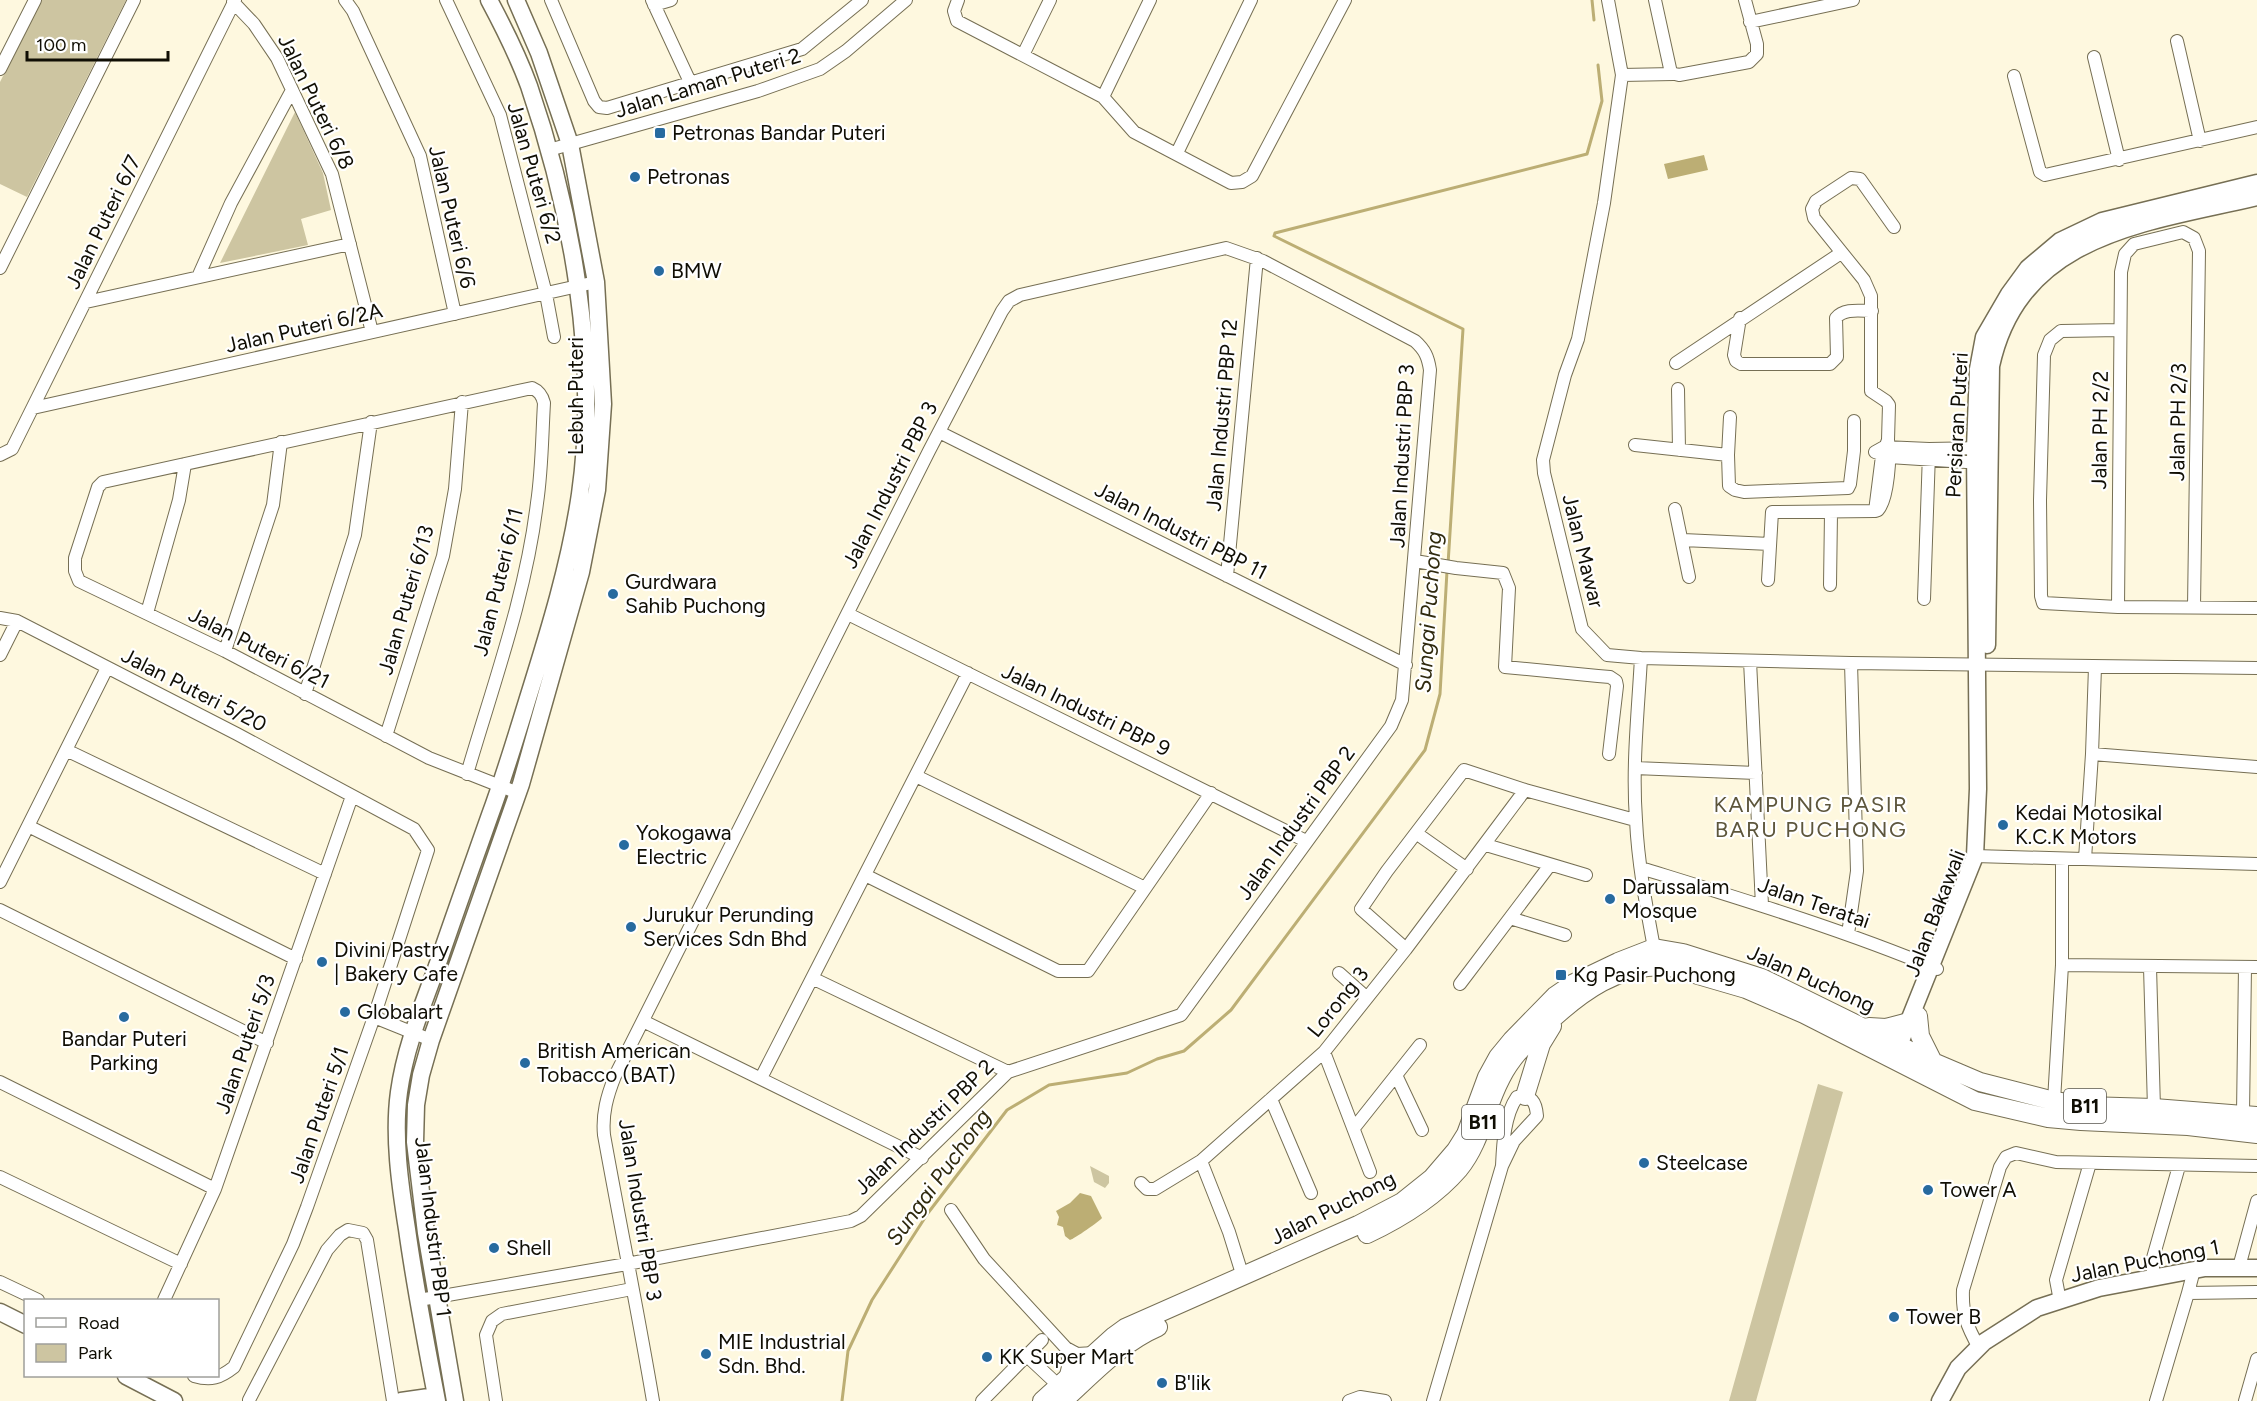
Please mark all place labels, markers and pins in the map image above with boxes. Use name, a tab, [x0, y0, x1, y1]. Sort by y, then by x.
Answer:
place label: Petronas Bandar Puteri	[672, 120, 886, 145]
marker: Petronas Bandar Puteri	[653, 126, 667, 140]
place label: Petronas	[647, 164, 730, 189]
marker: Petronas	[628, 170, 642, 184]
place label: BMW	[671, 258, 722, 283]
marker: BMW	[652, 264, 666, 278]
place label: Gurdwara Sahib Puchong	[625, 569, 766, 618]
marker: Gurdwara Sahib Puchong	[606, 587, 620, 601]
place label: Kedai Motosikal K.C.K Motors	[2015, 800, 2162, 849]
marker: Kedai Motosikal K.C.K Motors	[1996, 818, 2010, 832]
place label: Yokogawa Electric	[636, 820, 732, 869]
marker: Yokogawa Electric	[617, 838, 631, 852]
place label: Darussalam Mosque	[1622, 874, 1729, 923]
marker: Darussalam Mosque	[1603, 892, 1617, 906]
place label: Jurukur Perunding Services Sdn Bhd	[643, 902, 814, 951]
marker: Jurukur Perunding Services Sdn Bhd	[624, 920, 638, 934]
place label: Divini Pastry | Bakery Cafe	[334, 937, 458, 986]
marker: Divini Pastry | Bakery Cafe	[315, 955, 329, 969]
place label: Kg Pasir Puchong	[1573, 962, 1736, 987]
marker: Kg Pasir Puchong	[1554, 968, 1568, 982]
place label: Globalart	[357, 999, 443, 1024]
marker: Globalart	[338, 1005, 352, 1019]
marker: Bandar Puteri Parking	[117, 1010, 131, 1024]
place label: Bandar Puteri Parking	[61, 1026, 187, 1075]
place label: British American Tobacco (BAT)	[537, 1038, 691, 1087]
marker: British American Tobacco (BAT)	[518, 1056, 532, 1070]
place label: Steelcase	[1656, 1150, 1748, 1175]
marker: Steelcase	[1637, 1156, 1651, 1170]
place label: Tower A	[1940, 1177, 2016, 1202]
marker: Tower A	[1921, 1183, 1935, 1197]
place label: Shell	[506, 1235, 551, 1260]
marker: Shell	[487, 1241, 501, 1255]
place label: Tower B	[1906, 1304, 1981, 1329]
marker: Tower B	[1887, 1310, 1901, 1324]
place label: MIE Industrial Sdn. Bhd.	[718, 1329, 846, 1378]
place label: KK Super Mart	[999, 1344, 1134, 1369]
marker: MIE Industrial Sdn. Bhd.	[699, 1347, 713, 1361]
marker: KK Super Mart	[980, 1350, 994, 1364]
place label: B'lik	[1174, 1370, 1212, 1395]
marker: B'lik	[1155, 1376, 1169, 1390]

